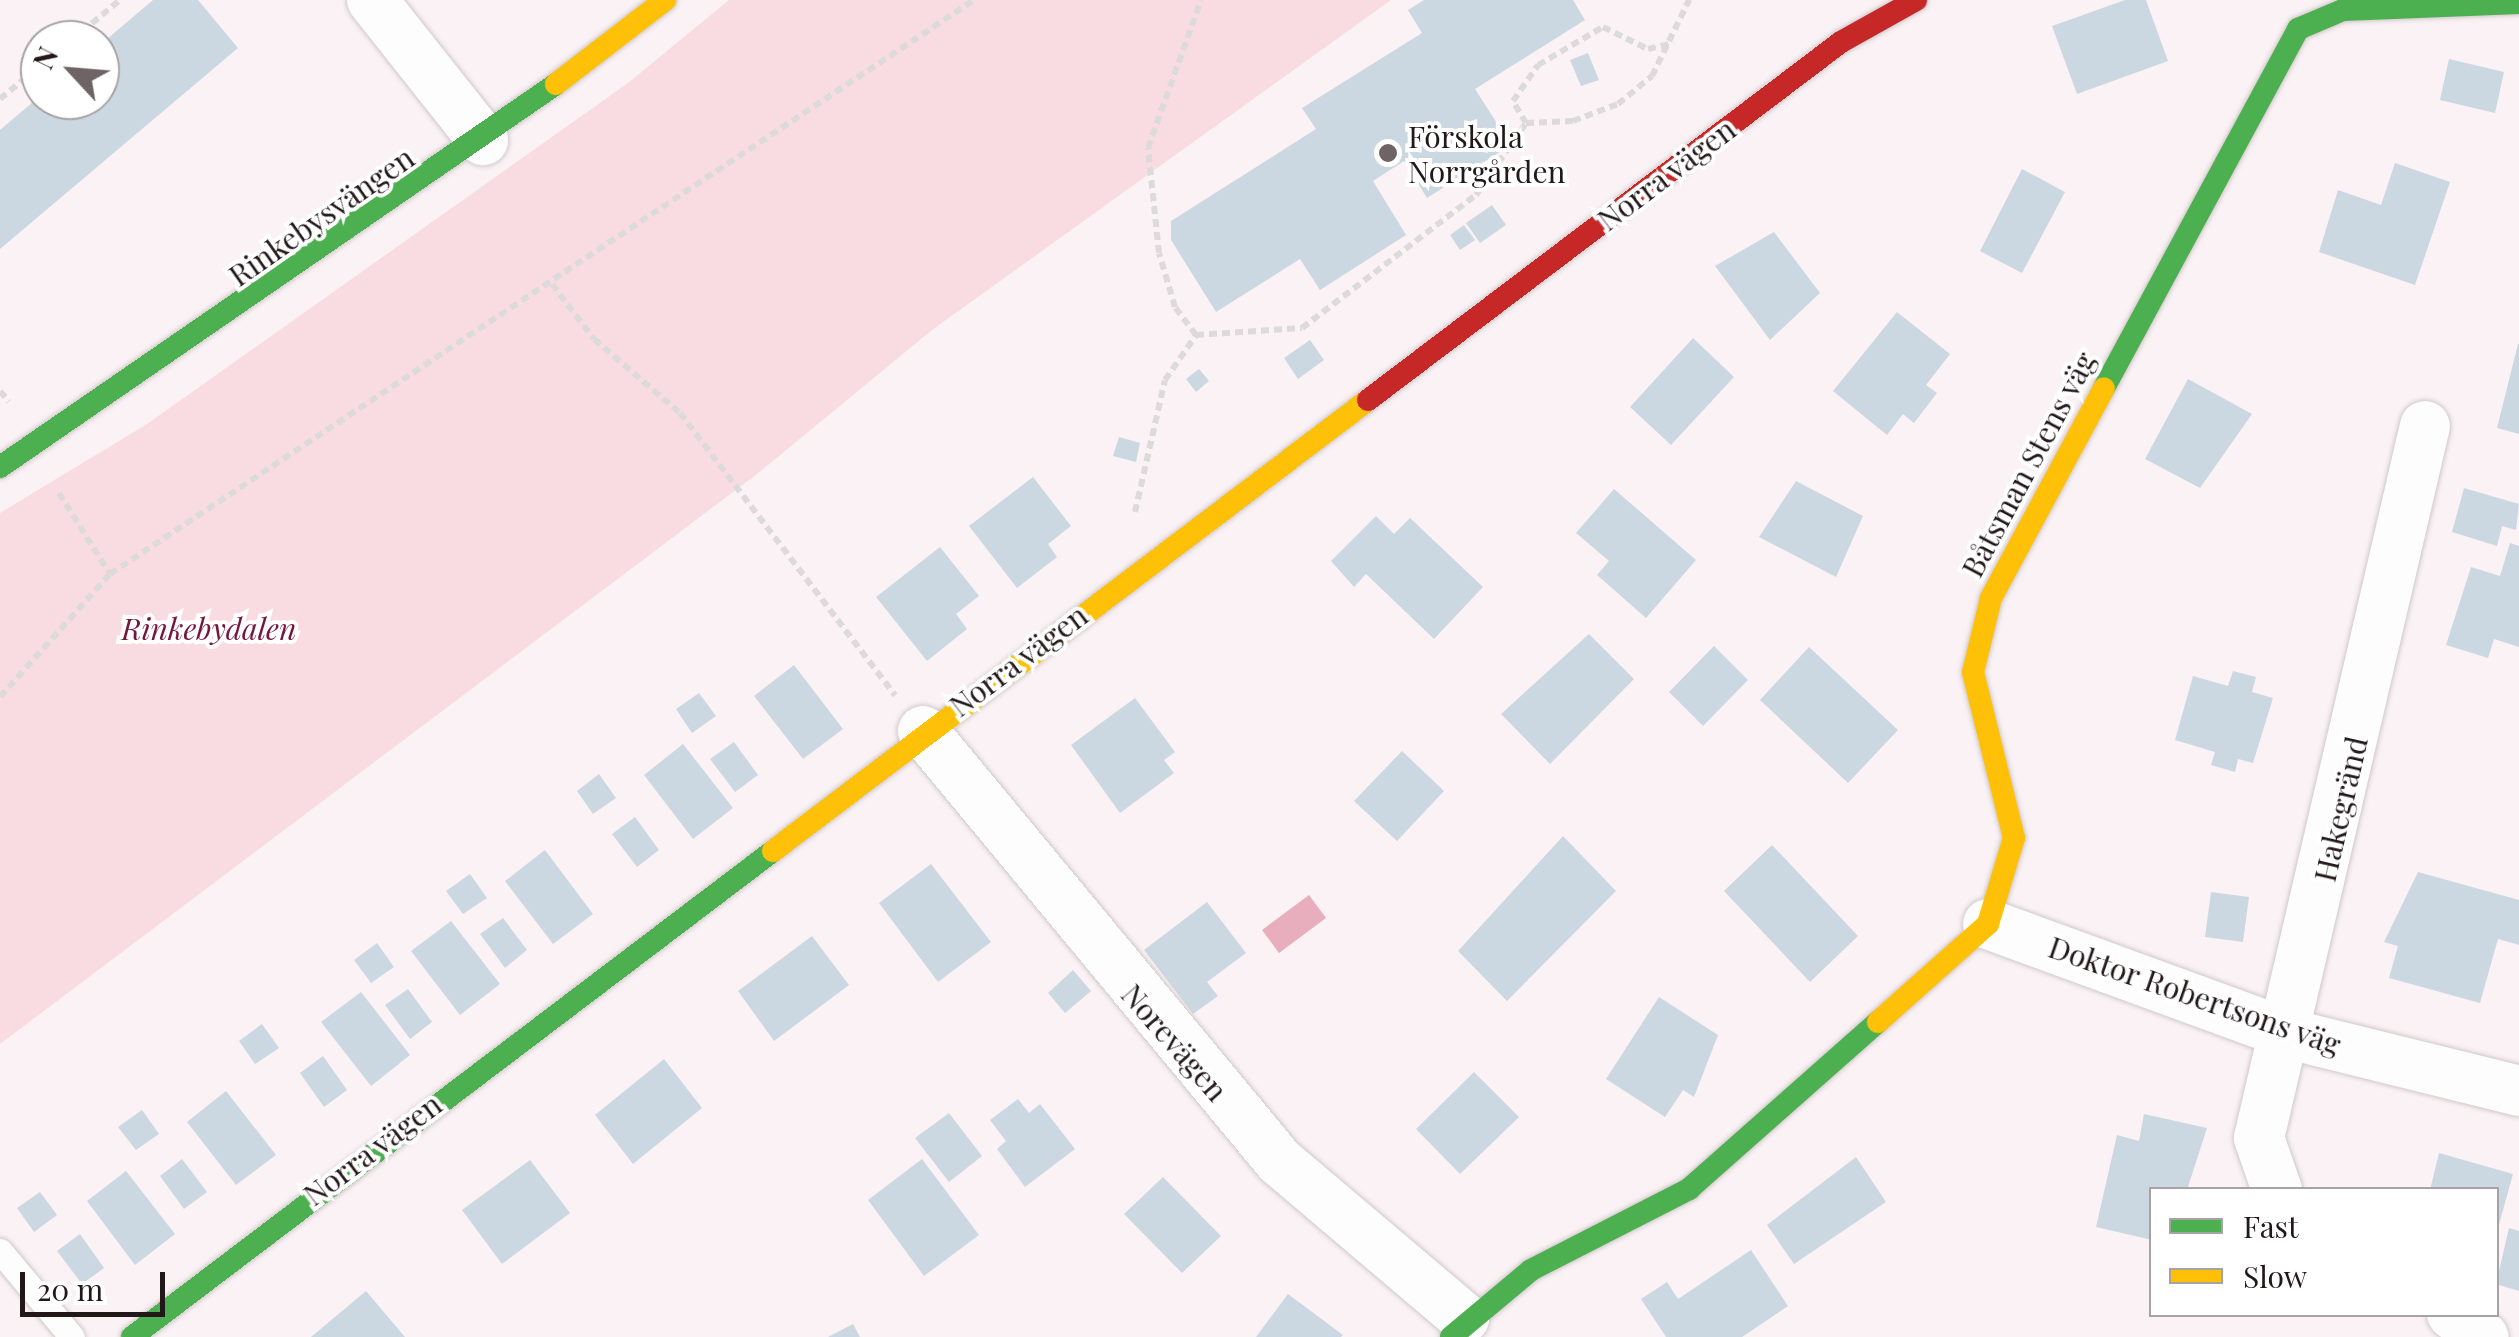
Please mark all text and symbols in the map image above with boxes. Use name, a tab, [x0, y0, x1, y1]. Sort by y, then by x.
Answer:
north arrow	[20, 20, 120, 120]
text: N	[23, 40, 65, 75]
street label: Norra vägen	[1590, 110, 1742, 238]
place label: Förskola Norrgården	[1408, 118, 1566, 188]
street label: Rinkebysvängen	[222, 139, 420, 293]
marker: Förskola Norrgården	[1377, 142, 1399, 164]
street label: Båtsman Stens väg	[1953, 345, 2103, 583]
street label: Norra vägen	[942, 596, 1094, 724]
park label: Rinkebydalen	[122, 610, 296, 646]
street label: Hakegränd	[2306, 733, 2374, 885]
street label: Doktor Robertsons väg	[2044, 928, 2346, 1062]
street label: Norevägen	[1115, 976, 1235, 1108]
street label: Norra vägen	[296, 1085, 448, 1213]
legend	[2149, 1187, 2499, 1317]
text: Fast	[2243, 1206, 2299, 1246]
scale bar	[25, 1252, 170, 1314]
text: Slow	[2243, 1256, 2307, 1296]
text: 20 m	[37, 1269, 103, 1309]

